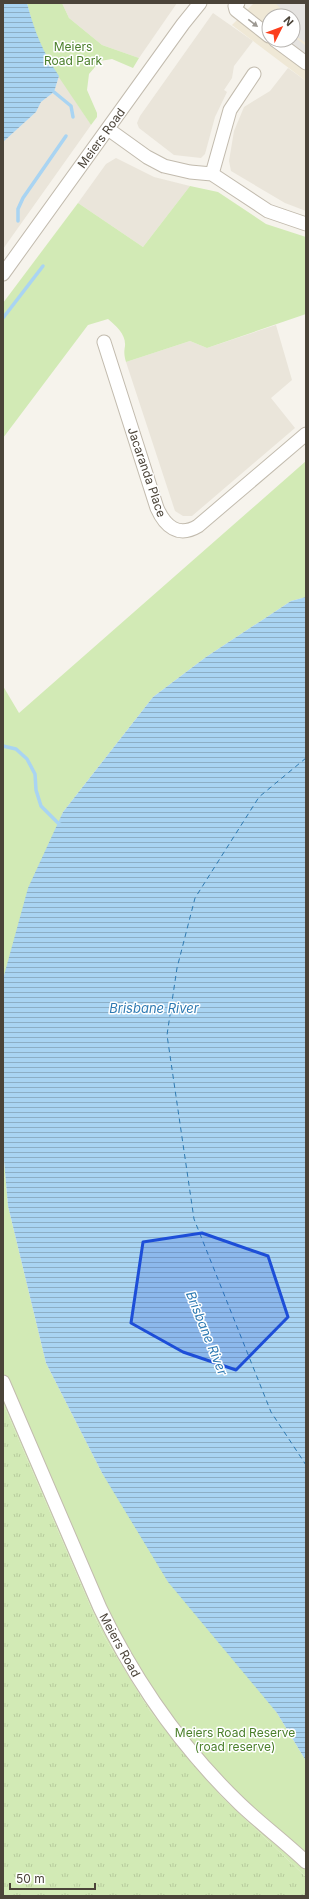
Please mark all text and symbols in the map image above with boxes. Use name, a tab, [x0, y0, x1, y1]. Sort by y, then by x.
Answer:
north arrow	[261, 8, 301, 48]
text: N	[280, 14, 296, 29]
one-way arrow	[247, 18, 258, 27]
park label: Meiers Road Park	[44, 39, 102, 68]
street label: Meiers Road	[74, 105, 128, 171]
street label: Jacaranda Place	[125, 425, 169, 519]
water label: Brisbane River	[109, 1000, 200, 1016]
water label: Brisbane River	[183, 1289, 232, 1378]
street label: Meiers Road	[96, 1610, 144, 1680]
park label: Meiers Road Reserve (road reserve)	[175, 1725, 295, 1754]
scale bar	[10, 1865, 95, 1891]
text: 50 m	[16, 1871, 45, 1886]

